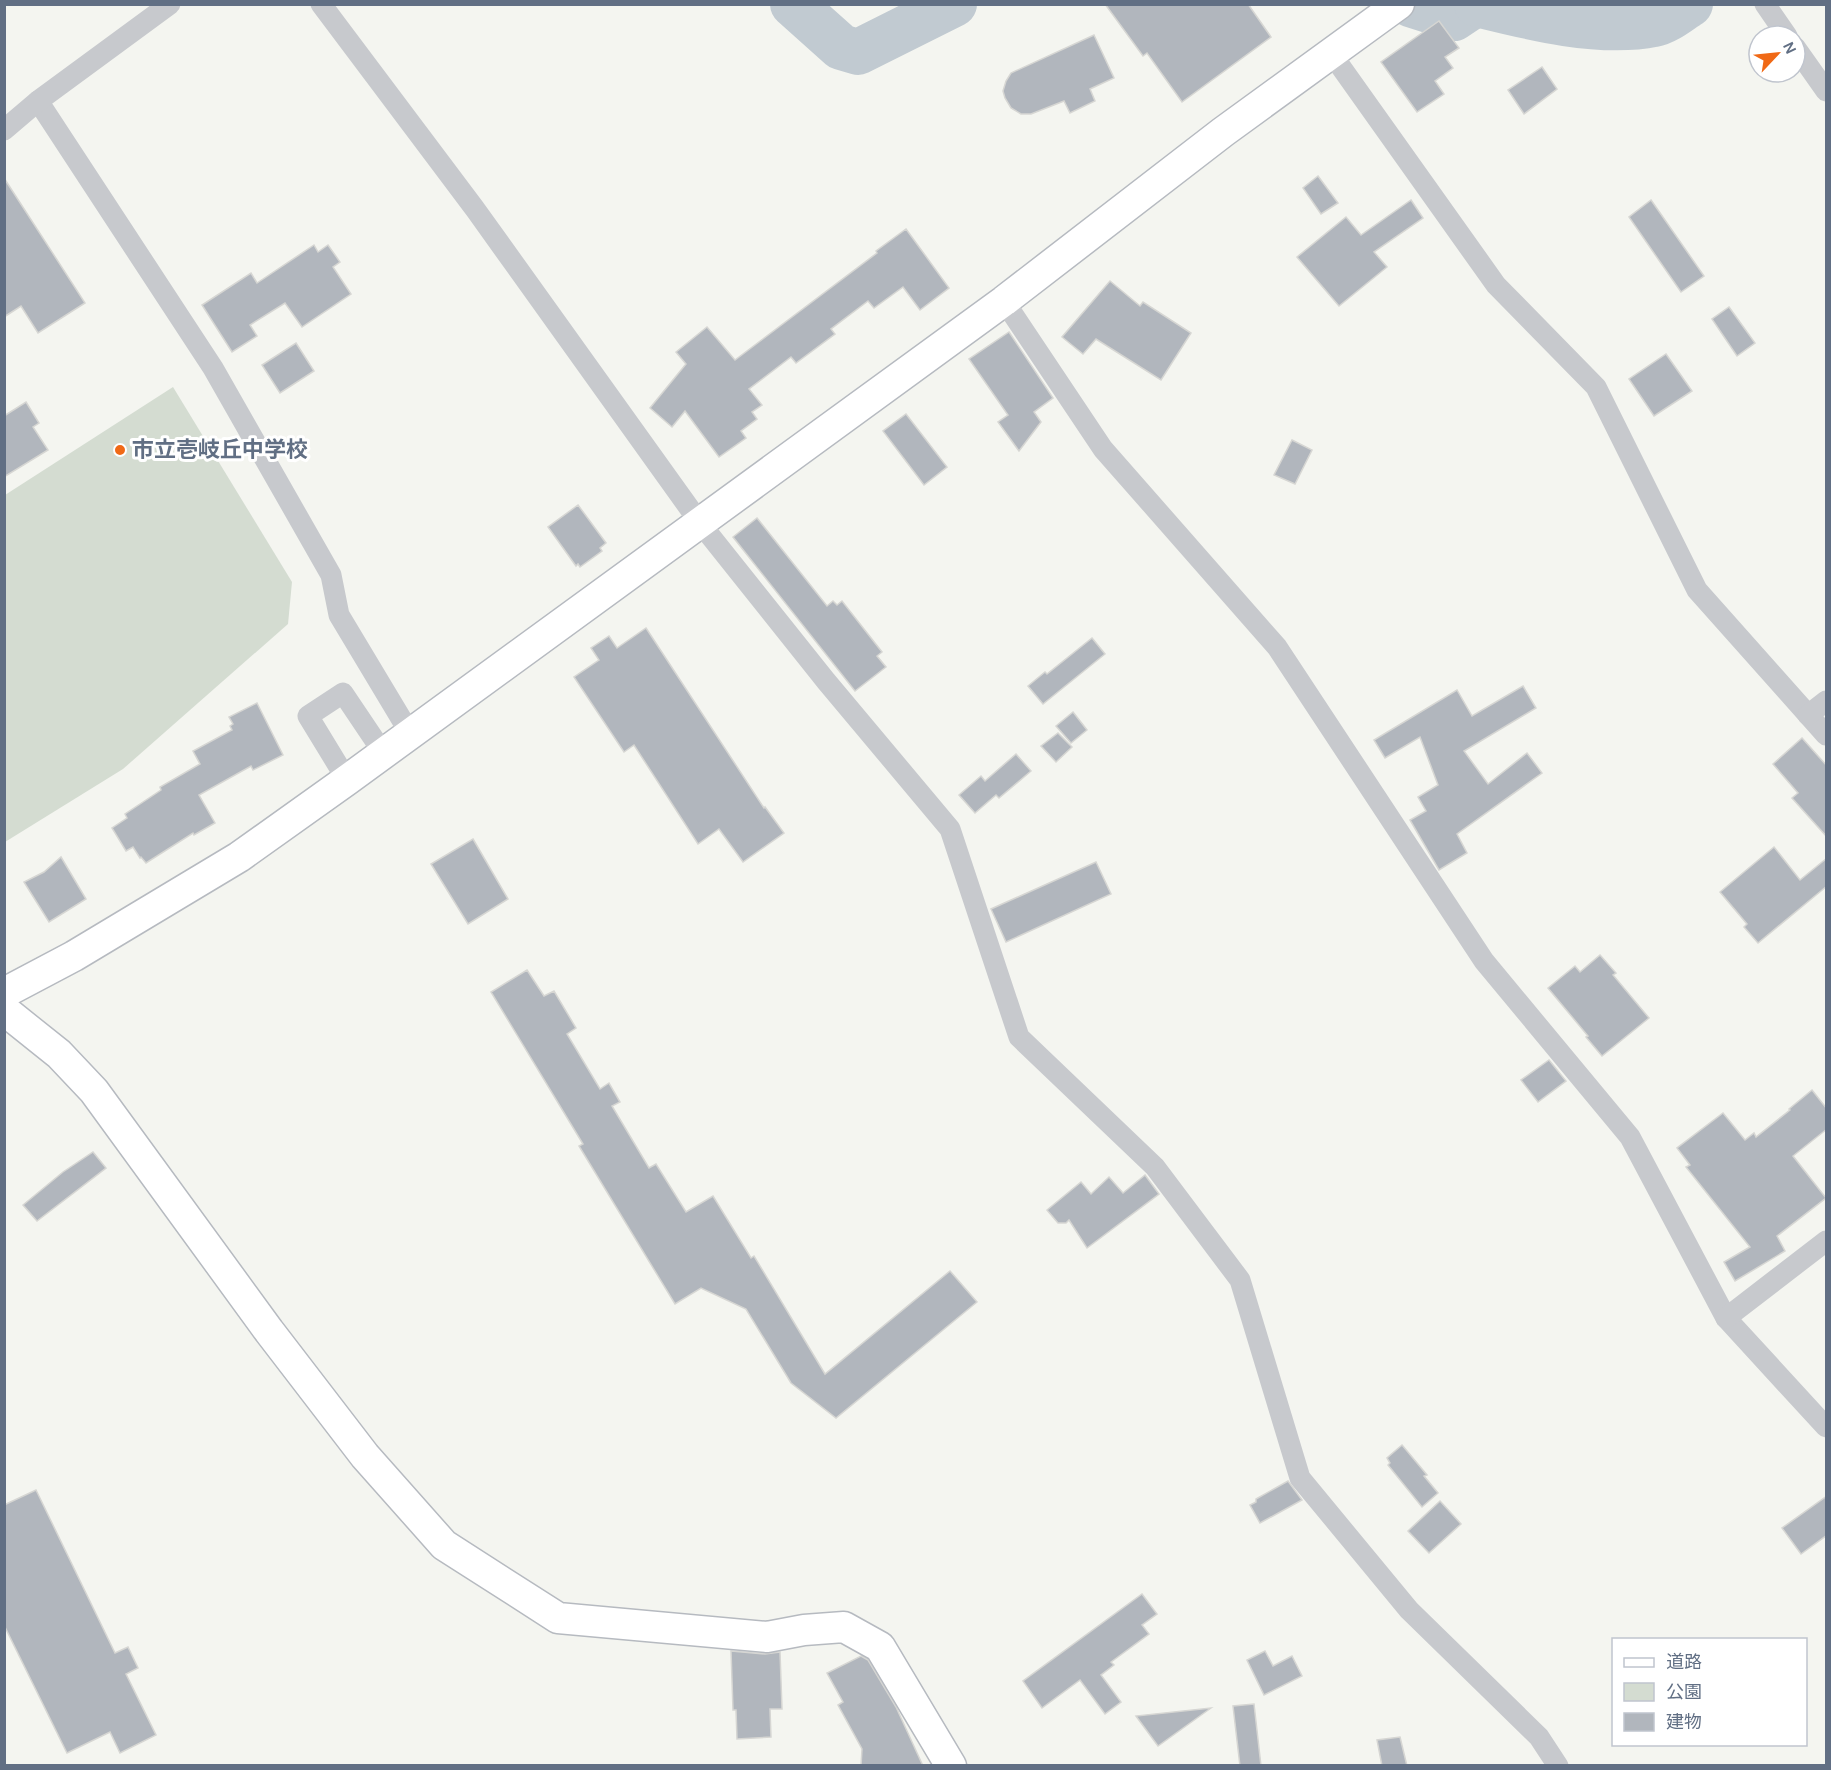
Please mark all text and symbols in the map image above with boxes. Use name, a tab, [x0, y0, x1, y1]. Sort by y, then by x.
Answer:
north arrow	[1747, 24, 1807, 84]
text: N	[1779, 38, 1801, 57]
place label: 市立壱岐丘中学校	[132, 437, 308, 463]
marker: 市立壱岐丘中学校	[113, 443, 127, 457]
legend	[1612, 1638, 1807, 1746]
text: 道路	[1666, 1651, 1702, 1673]
text: 公園	[1666, 1681, 1702, 1703]
text: 建物	[1666, 1711, 1702, 1733]

